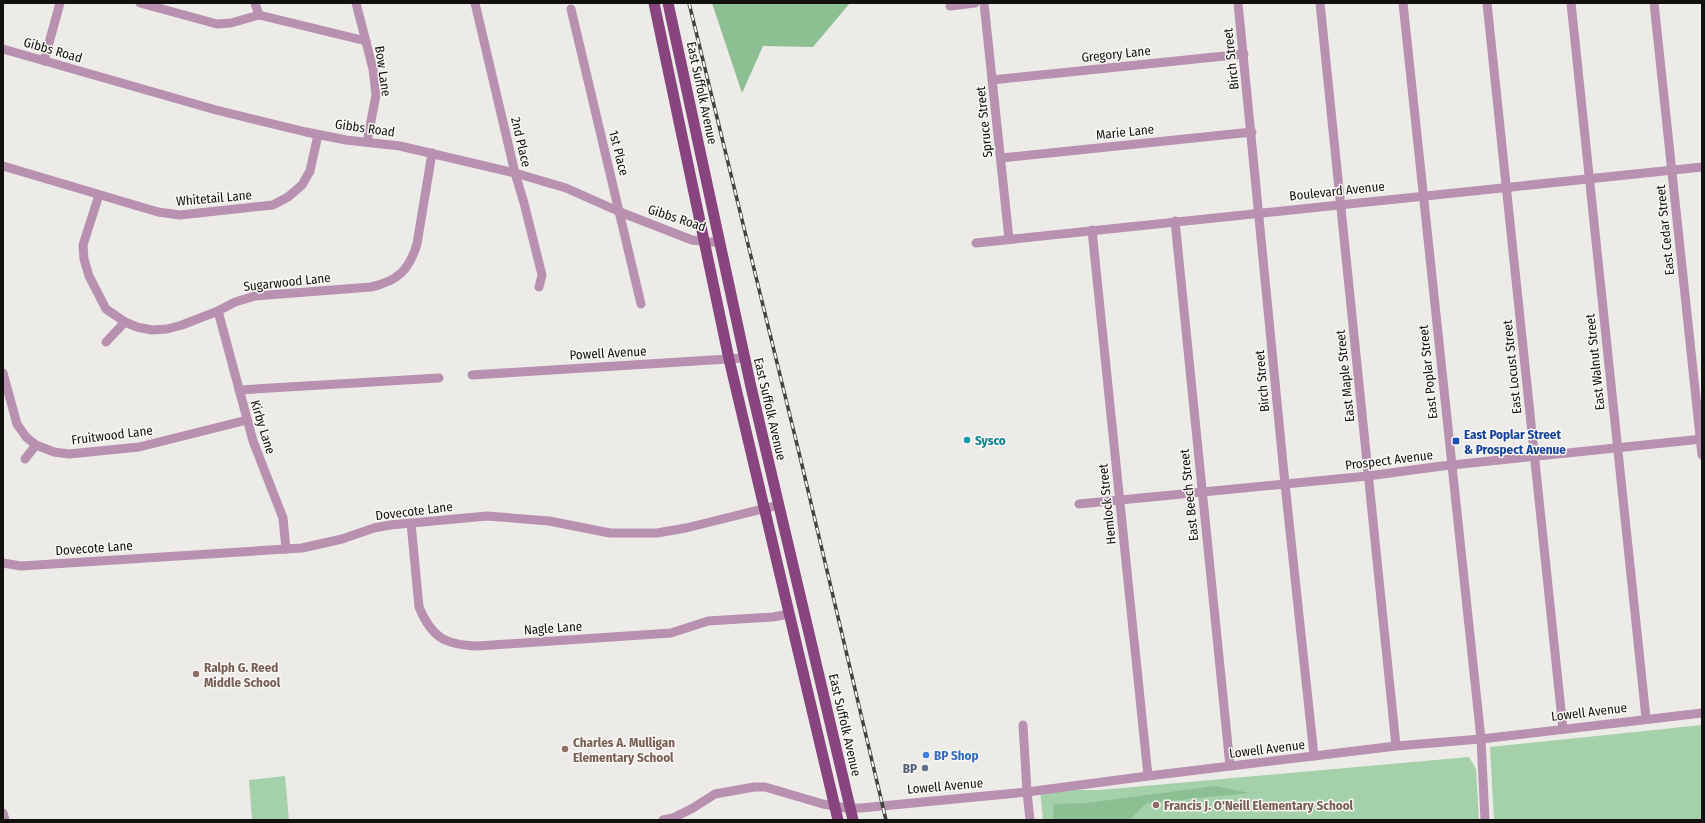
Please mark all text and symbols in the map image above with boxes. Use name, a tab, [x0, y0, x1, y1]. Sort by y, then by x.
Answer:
street label: Birch Street	[1220, 27, 1242, 91]
street label: Gibbs Road	[22, 35, 84, 65]
street label: East Suffolk Avenue	[684, 40, 720, 146]
street label: Gregory Lane	[1081, 43, 1151, 65]
street label: Bow Lane	[372, 45, 394, 97]
street label: Spruce Street	[973, 85, 995, 158]
street label: Gibbs Road	[334, 116, 396, 140]
street label: 2nd Place	[508, 116, 534, 168]
street label: Marie Lane	[1095, 121, 1155, 143]
street label: 1st Place	[606, 129, 632, 177]
street label: Boulevard Avenue	[1289, 179, 1385, 203]
street label: East Cedar Street	[1653, 183, 1677, 276]
street label: Whitetail Lane	[176, 187, 252, 209]
street label: Gibbs Road	[646, 202, 708, 234]
street label: Sugarwood Lane	[243, 270, 331, 294]
street label: East Walnut Street	[1582, 312, 1608, 411]
street label: East Locust Street	[1500, 319, 1524, 415]
street label: East Poplar Street	[1416, 323, 1440, 420]
street label: East Maple Street	[1333, 329, 1357, 423]
street label: Powell Avenue	[569, 343, 647, 363]
street label: Birch Street	[1252, 349, 1272, 413]
street label: East Suffolk Avenue	[751, 356, 789, 462]
street label: Kirby Lane	[248, 398, 278, 456]
street label: Fruitwood Lane	[71, 423, 153, 447]
place label: East Poplar Street & Prospect Avenue	[1464, 427, 1566, 457]
place label: Sysco	[975, 433, 1006, 448]
marker: Sysco	[962, 435, 972, 445]
marker: East Poplar Street & Prospect Avenue	[1451, 436, 1461, 446]
street label: East Beech Street	[1177, 447, 1201, 542]
street label: Prospect Avenue	[1344, 447, 1434, 473]
street label: Hemlock Street	[1095, 462, 1119, 545]
street label: Dovecote Lane	[375, 499, 453, 523]
street label: Dovecote Lane	[55, 538, 133, 558]
street label: Nagle Lane	[523, 618, 583, 638]
place label: Ralph G. Reed Middle School	[204, 660, 281, 690]
marker: Ralph G. Reed Middle School	[191, 669, 201, 679]
street label: East Suffolk Avenue	[826, 672, 864, 778]
street label: Lowell Avenue	[1550, 700, 1628, 724]
place label: Charles A. Mulligan Elementary School	[573, 735, 675, 765]
street label: Lowell Avenue	[1228, 737, 1306, 761]
marker: Charles A. Mulligan Elementary School	[560, 744, 570, 754]
place label: BP Shop	[934, 748, 979, 763]
marker: BP Shop	[921, 750, 931, 760]
place label: BP	[903, 761, 917, 776]
marker: BP	[920, 763, 930, 773]
street label: Lowell Avenue	[906, 775, 984, 797]
place label: Francis J. O'Neill Elementary School	[1164, 798, 1354, 813]
marker: Francis J. O'Neill Elementary School	[1151, 800, 1161, 810]

